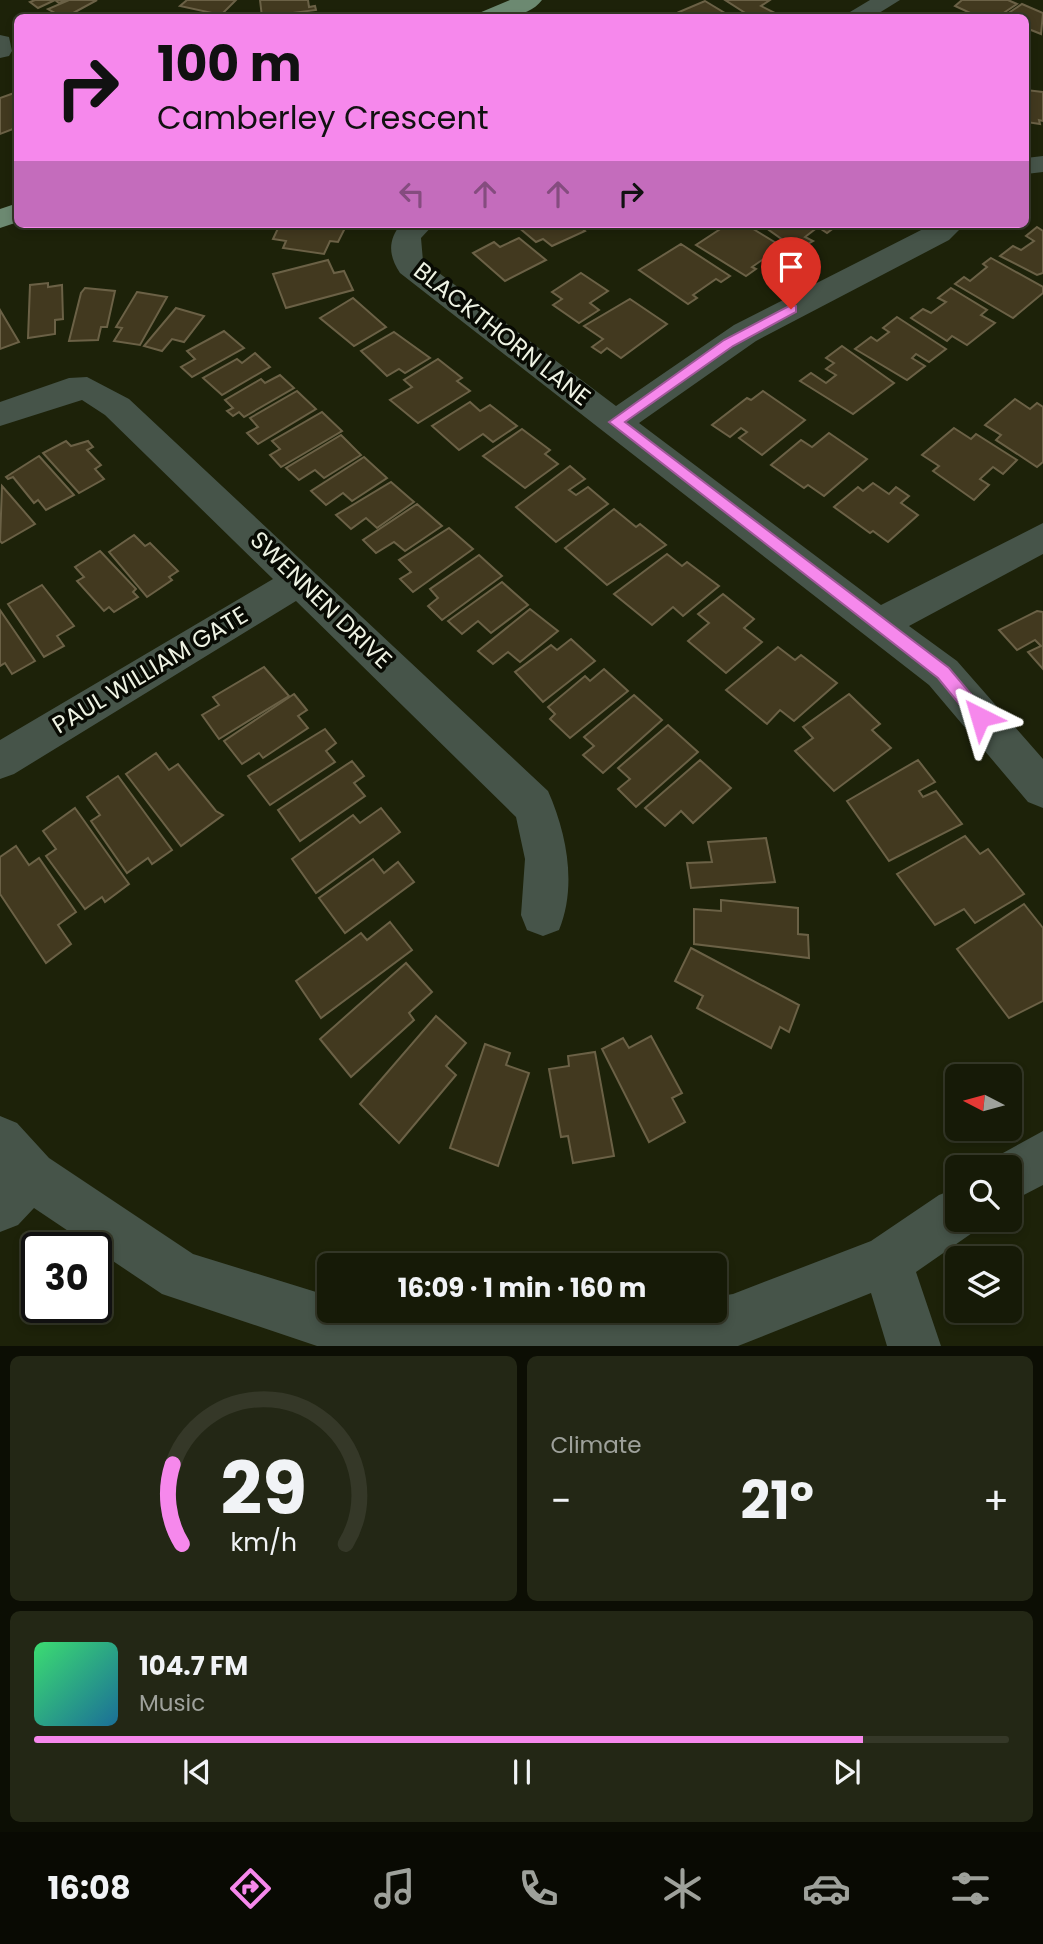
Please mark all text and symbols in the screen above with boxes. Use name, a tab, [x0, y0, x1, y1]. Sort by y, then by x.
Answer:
text: 100 m	[157, 30, 302, 98]
icon: right	[42, 42, 133, 133]
text: Camberley Crescent	[157, 95, 489, 140]
icon: left	[393, 175, 431, 213]
icon: ahead	[466, 175, 504, 213]
icon: ahead	[539, 175, 577, 213]
icon: right	[612, 175, 650, 213]
pin	[761, 237, 821, 309]
icon: arrive	[772, 248, 810, 286]
street label: BLACKTHORN LANE	[407, 254, 598, 413]
street label: SWENNEN DRIVE	[243, 523, 399, 676]
street label: PAUL WILLIAM GATE	[46, 598, 254, 741]
position arrow	[943, 680, 1017, 754]
north arrow	[945, 1064, 1022, 1141]
map controls	[945, 1064, 1022, 1323]
button: search	[945, 1155, 1022, 1232]
speed limit sign: 30	[21, 1232, 112, 1323]
button: layers	[945, 1246, 1022, 1323]
text: 16:09 · 1 min · 160 m	[398, 1270, 646, 1306]
text: Climate	[551, 1429, 641, 1461]
text: 29	[220, 1439, 306, 1540]
text: 21°	[741, 1464, 814, 1537]
text: −	[551, 1474, 571, 1527]
text: +	[983, 1474, 1009, 1527]
text: km/h	[230, 1525, 297, 1560]
text: 104.7 FM	[139, 1648, 248, 1684]
text: Music	[139, 1687, 205, 1719]
icon: previous	[178, 1753, 216, 1791]
icon: pause	[503, 1753, 541, 1791]
icon: next	[828, 1753, 866, 1791]
icon: directions	[226, 1864, 275, 1913]
icon: music	[370, 1864, 419, 1913]
icon: phone	[514, 1864, 563, 1913]
icon: climate	[658, 1864, 707, 1913]
icon: car	[802, 1864, 851, 1913]
icon: filters	[946, 1864, 995, 1913]
text: 16:08	[48, 1865, 131, 1910]

